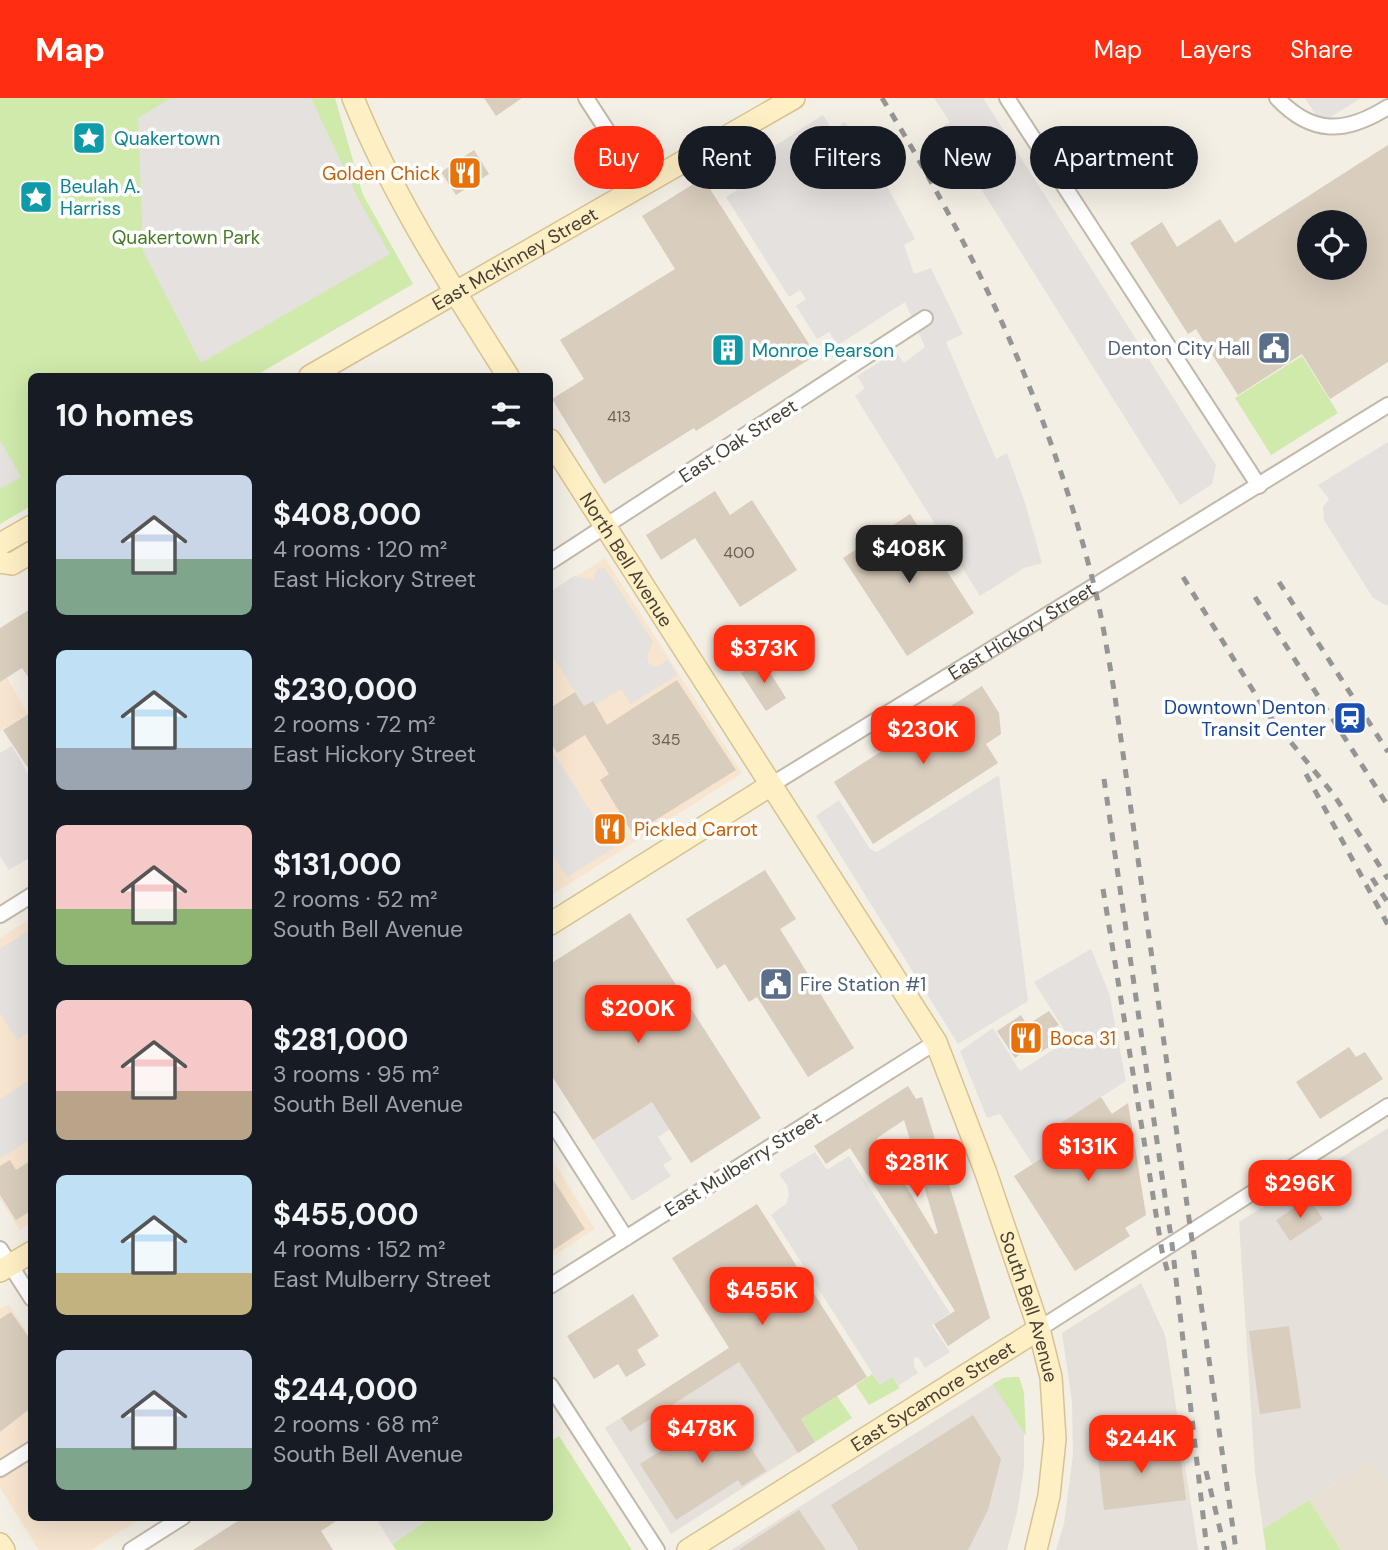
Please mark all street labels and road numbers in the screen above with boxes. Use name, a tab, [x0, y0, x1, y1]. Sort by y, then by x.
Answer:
street label: East McKinney Street	[427, 201, 602, 316]
street label: East Oak Street	[674, 393, 802, 489]
street label: North Bell Avenue	[574, 487, 679, 632]
street label: East Hickory Street	[943, 576, 1099, 685]
street label: East Mulberry Street	[660, 1106, 826, 1222]
street label: South Bell Avenue	[994, 1228, 1064, 1385]
street label: East Sycamore Street	[846, 1335, 1019, 1457]

